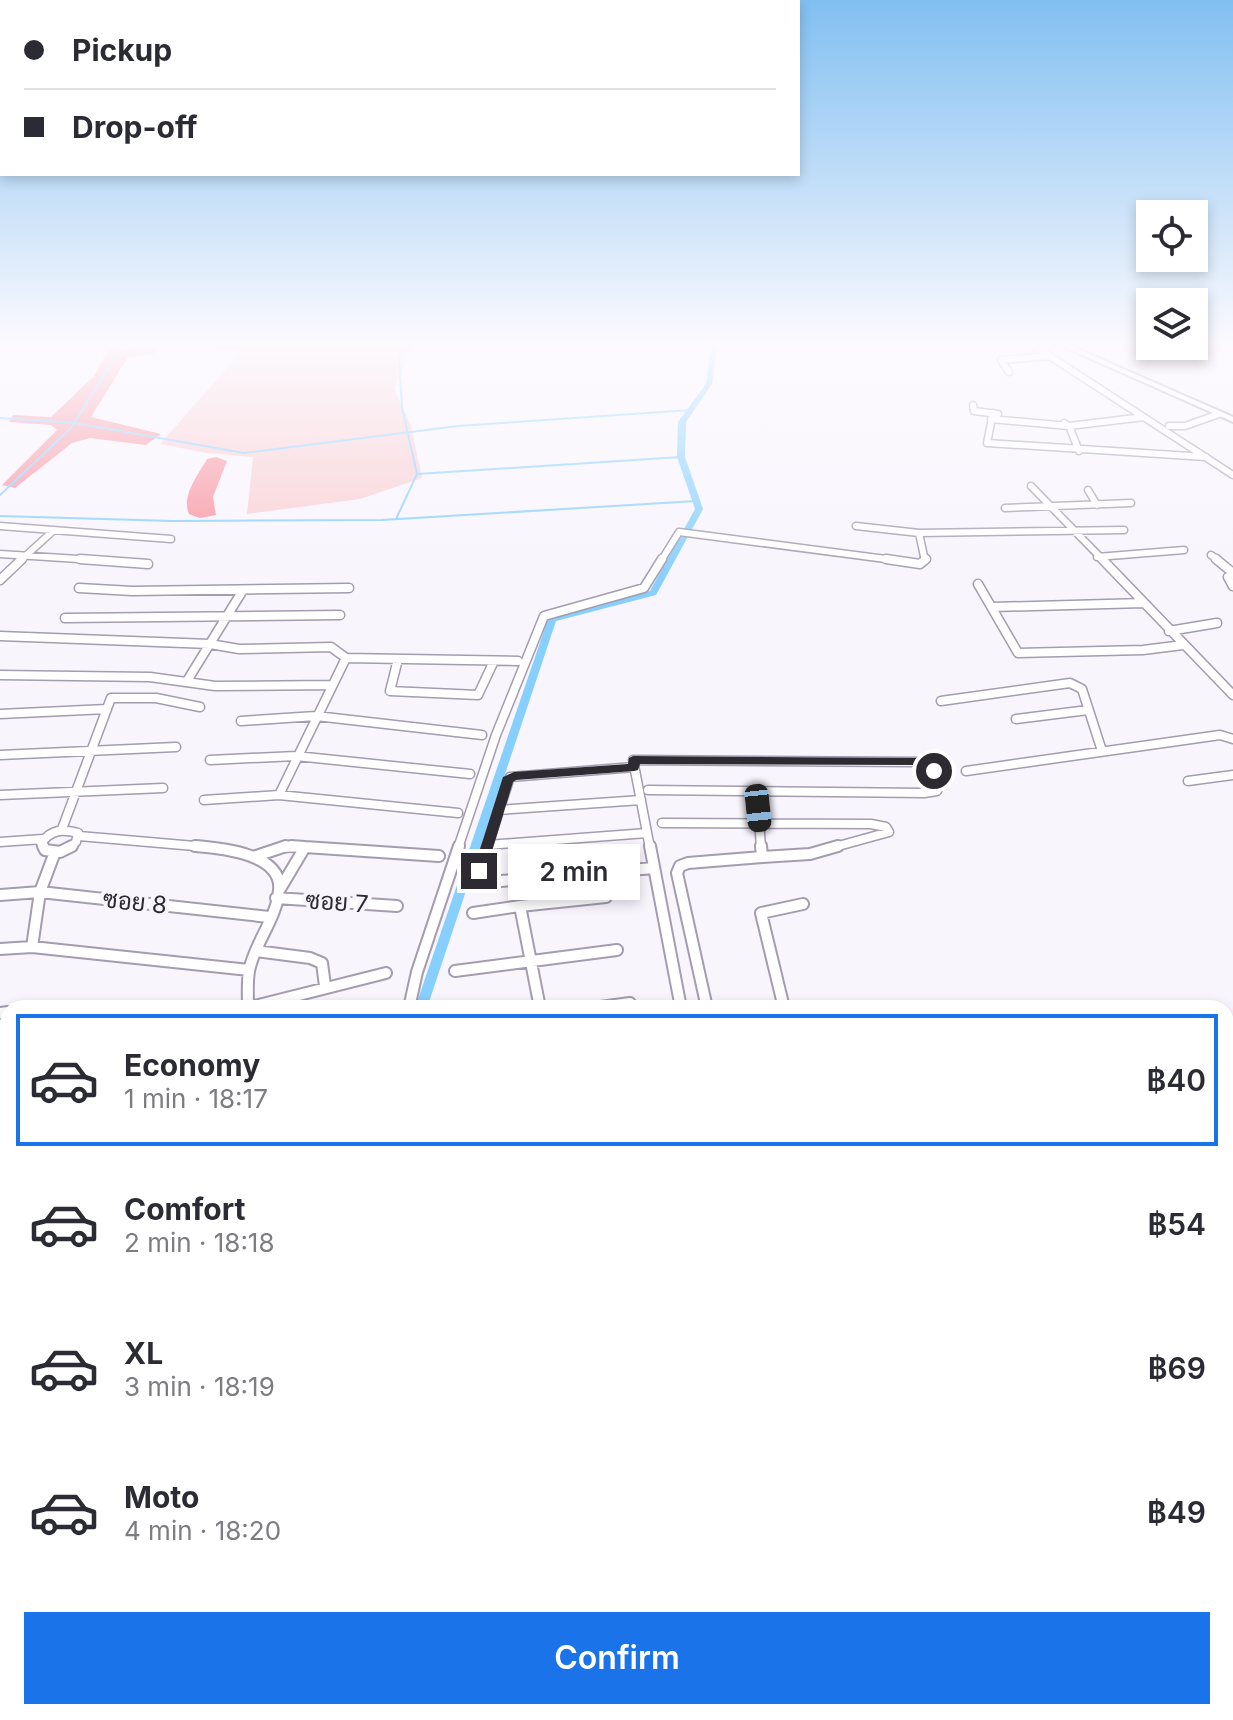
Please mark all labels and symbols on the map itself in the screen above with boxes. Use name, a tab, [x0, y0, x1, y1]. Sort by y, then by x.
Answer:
route start	[916, 753, 952, 789]
car	[744, 783, 772, 833]
callout: 2 min	[507, 843, 639, 899]
route end	[461, 853, 497, 889]
street label: ซอย 8	[102, 884, 168, 920]
street label: ซอย 7	[305, 885, 369, 919]

